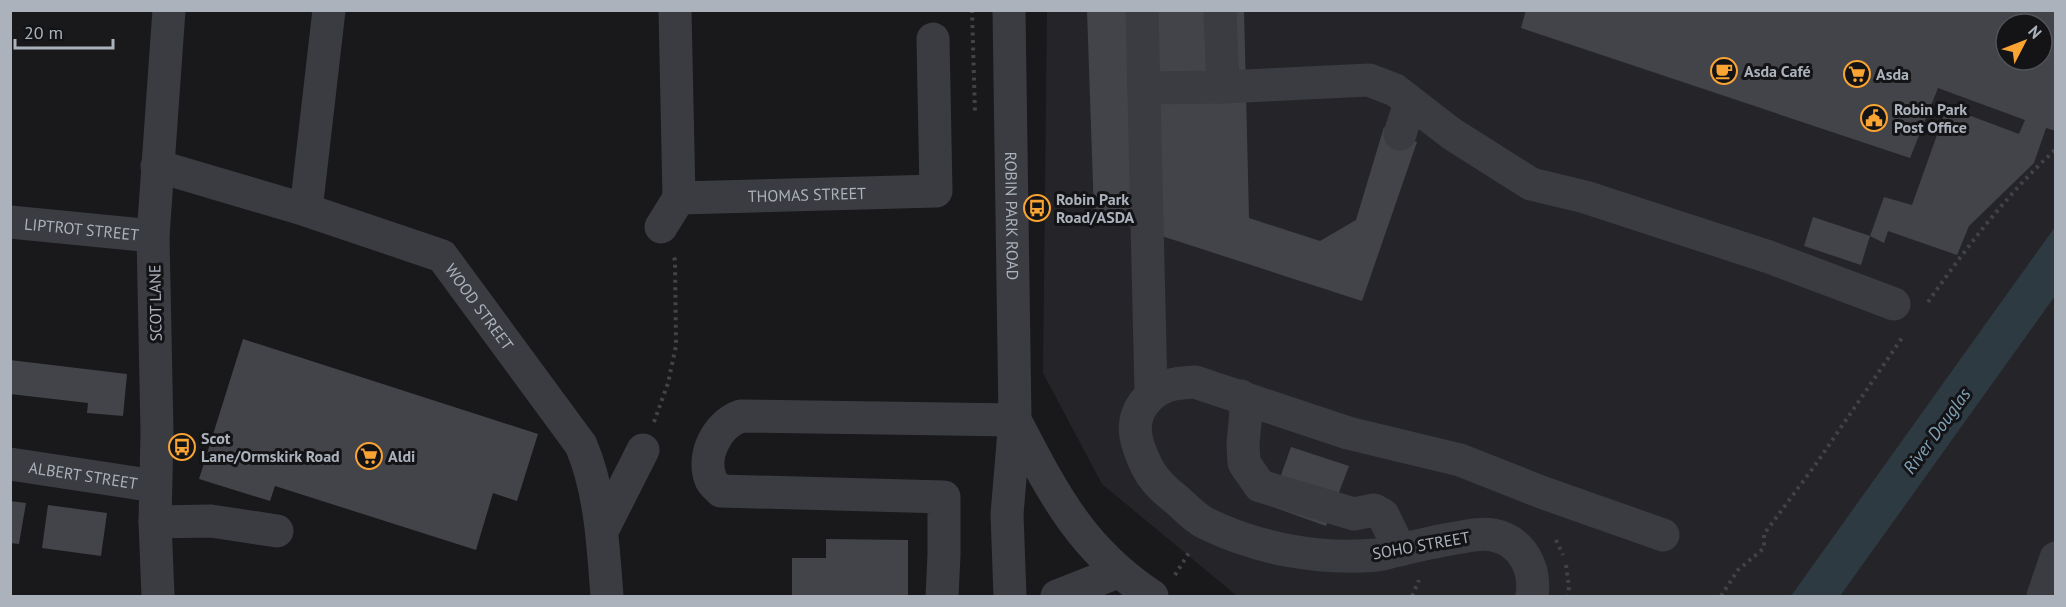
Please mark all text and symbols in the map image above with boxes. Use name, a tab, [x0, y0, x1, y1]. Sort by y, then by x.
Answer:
scale bar	[15, 12, 112, 50]
north arrow	[1994, 12, 2054, 72]
text: 20 m	[24, 21, 63, 44]
text: N	[2024, 21, 2046, 43]
cafe icon: Asda Café	[1709, 56, 1739, 86]
supermarket icon: Asda	[1842, 59, 1872, 89]
place label: Asda Café	[1744, 61, 1811, 81]
place label: Asda	[1876, 64, 1909, 84]
place label: Robin Park Post Office	[1894, 99, 1967, 137]
public building icon: Robin Park Post Office	[1859, 103, 1889, 133]
street label: ROBIN PARK ROAD	[1001, 152, 1023, 280]
street label: THOMAS STREET	[747, 183, 866, 206]
place label: Robin Park Road/ASDA	[1056, 189, 1135, 227]
bus stop icon: Robin Park Road/ASDA	[1022, 193, 1052, 223]
street label: LIPTROT STREET	[23, 213, 140, 245]
street label: WOOD STREET	[441, 260, 518, 354]
street label: SCOT LANE	[144, 264, 166, 342]
water label: River Douglas	[1898, 383, 1976, 478]
place label: Scot Lane/Ormskirk Road	[201, 428, 340, 466]
bus stop icon: Scot Lane/Ormskirk Road	[167, 432, 197, 462]
supermarket icon: Aldi	[354, 441, 384, 471]
place label: Aldi	[388, 446, 415, 466]
street label: ALBERT STREET	[27, 457, 139, 493]
street label: SOHO STREET	[1371, 527, 1471, 563]

